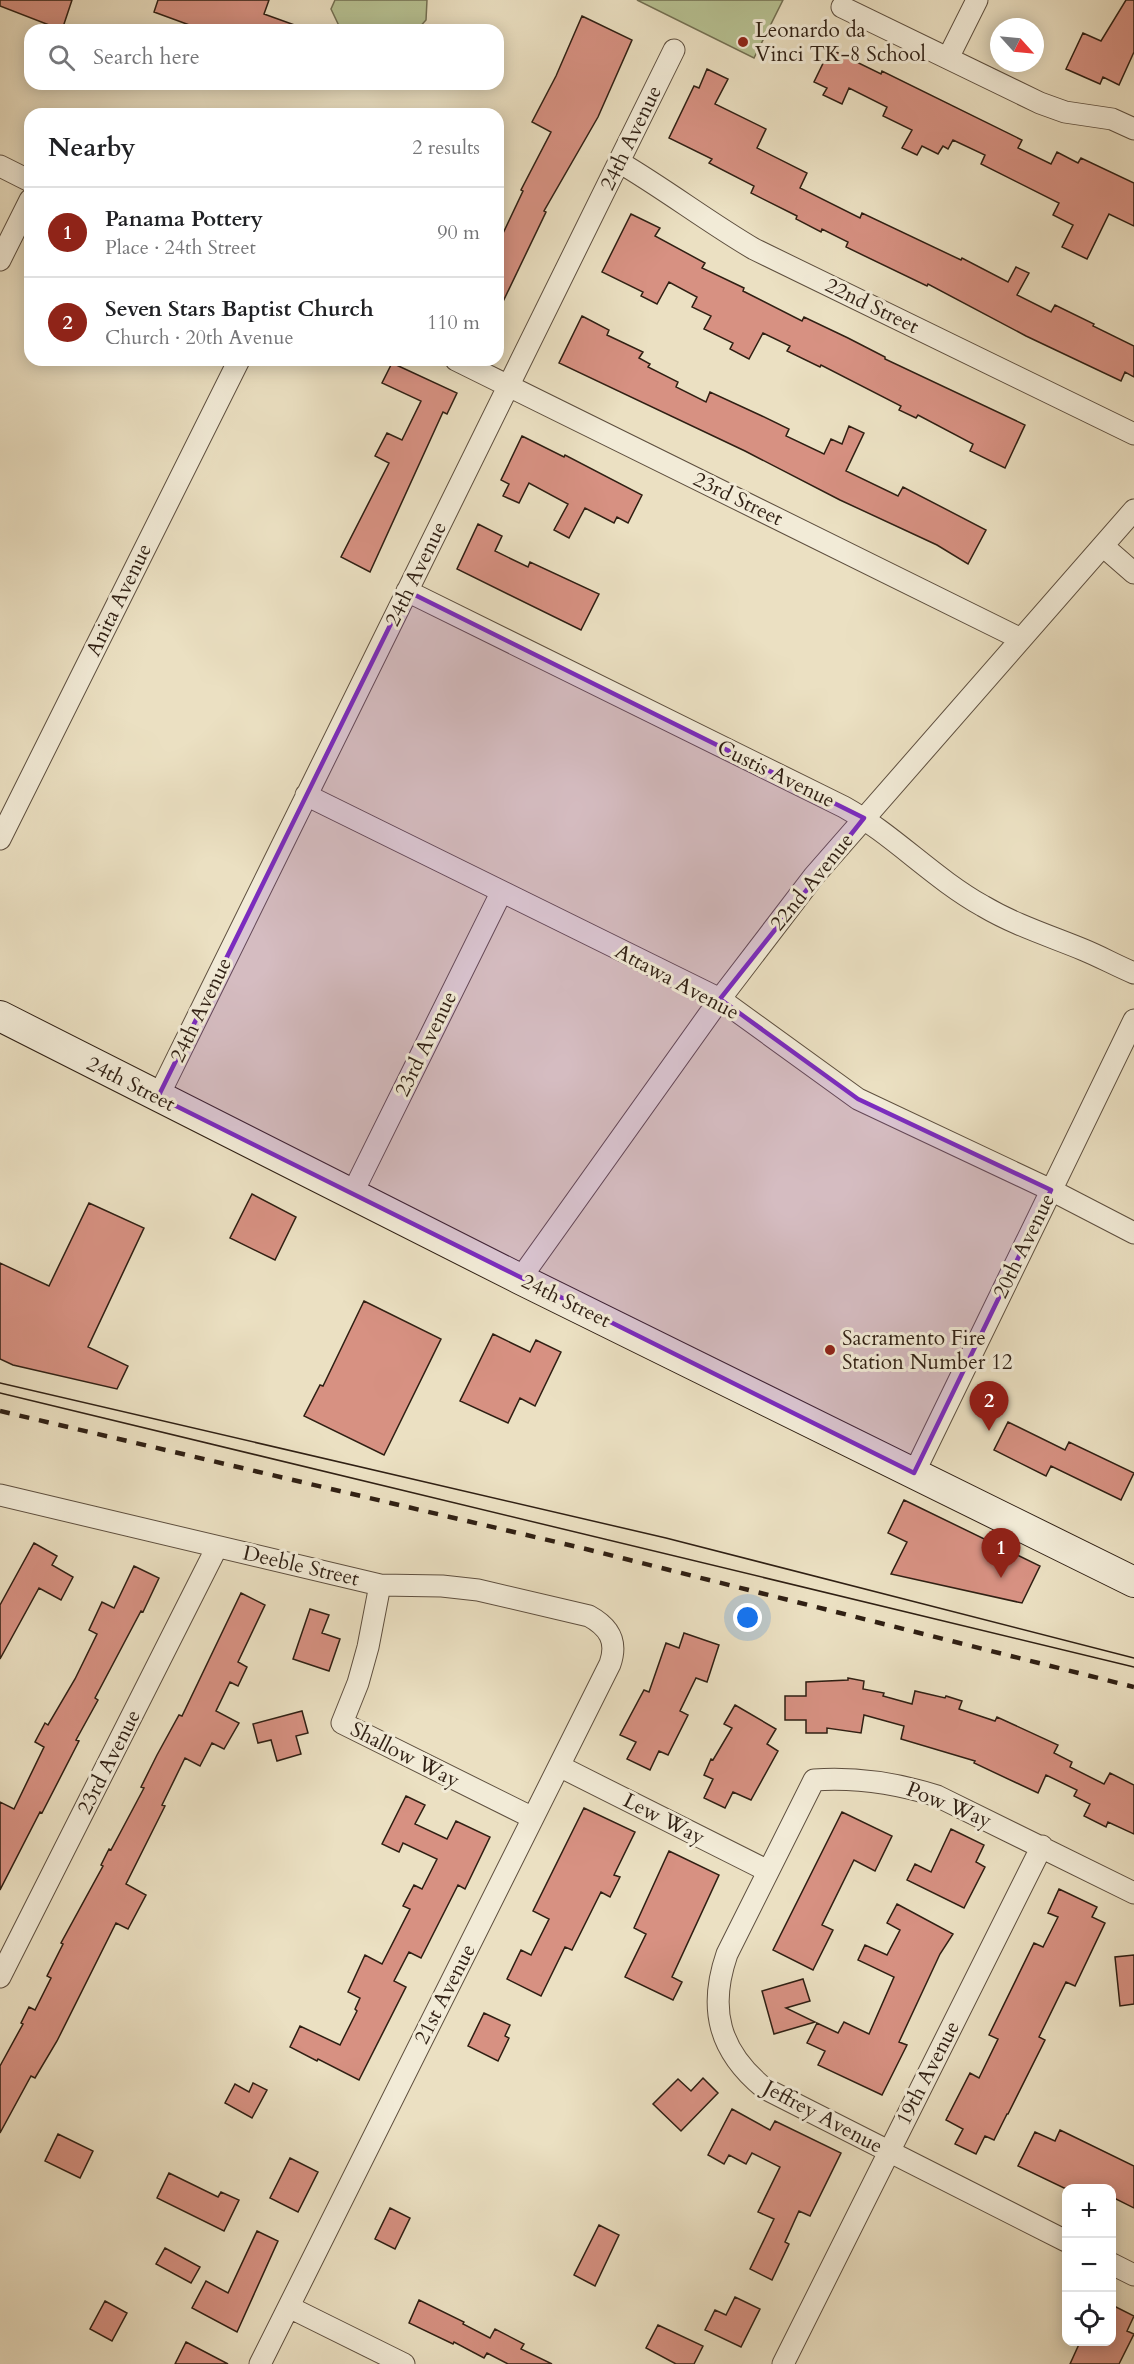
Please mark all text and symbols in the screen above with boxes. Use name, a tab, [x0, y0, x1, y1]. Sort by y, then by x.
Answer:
place label: Leonardo da Vinci TK-8 School	[755, 16, 926, 69]
north arrow	[990, 18, 1044, 72]
search box	[24, 24, 504, 90]
marker: Leonardo da Vinci TK-8 School	[736, 35, 750, 49]
icon: search	[45, 41, 78, 74]
text: Search here	[93, 42, 200, 72]
street label: 24th Avenue	[593, 81, 669, 195]
text: Nearby	[48, 130, 136, 165]
text: 2 results	[412, 134, 480, 161]
text: Panama Pottery	[105, 204, 263, 234]
text: 1	[62, 219, 73, 246]
text: 90 m	[437, 219, 480, 246]
text: Place · 24th Street	[105, 234, 256, 261]
street label: 22nd Street	[820, 271, 924, 341]
text: Seven Stars Baptist Church	[105, 294, 374, 324]
text: 2	[62, 309, 73, 336]
text: 110 m	[427, 309, 480, 336]
text: Church · 20th Avenue	[105, 324, 293, 351]
street label: 23rd Street	[688, 465, 788, 533]
street label: 24th Avenue	[378, 517, 454, 631]
street label: Anita Avenue	[79, 539, 159, 661]
street label: Custis Avenue	[712, 733, 840, 815]
street label: 22nd Avenue	[763, 827, 861, 937]
street label: Attawa Avenue	[610, 937, 744, 1027]
street label: 24th Avenue	[163, 953, 239, 1067]
street label: 23rd Avenue	[388, 986, 464, 1102]
street label: 24th Street	[82, 1049, 181, 1119]
street label: 20th Avenue	[986, 1189, 1062, 1303]
street label: 24th Street	[517, 1267, 616, 1335]
place label: Sacramento Fire Station Number 12	[842, 1324, 1013, 1377]
marker: Sacramento Fire Station Number 12	[823, 1343, 837, 1357]
pin: 2	[970, 1382, 1008, 1431]
pin: 1	[982, 1528, 1020, 1578]
street label: Deeble Street	[240, 1539, 362, 1594]
your location	[733, 1603, 762, 1632]
street label: 23rd Avenue	[70, 1705, 148, 1819]
street label: Shallow Way	[345, 1715, 465, 1795]
street label: Pow Way	[902, 1775, 996, 1835]
street label: Lew Way	[618, 1786, 710, 1852]
street label: 21st Avenue	[407, 1939, 483, 2049]
street label: 19th Avenue	[889, 2016, 967, 2130]
street label: Jeffrey Avenue	[756, 2072, 888, 2161]
map controls	[1062, 2184, 1116, 2346]
button: +	[1062, 2184, 1116, 2238]
button: −	[1062, 2238, 1116, 2292]
button: locate	[1062, 2292, 1116, 2346]

